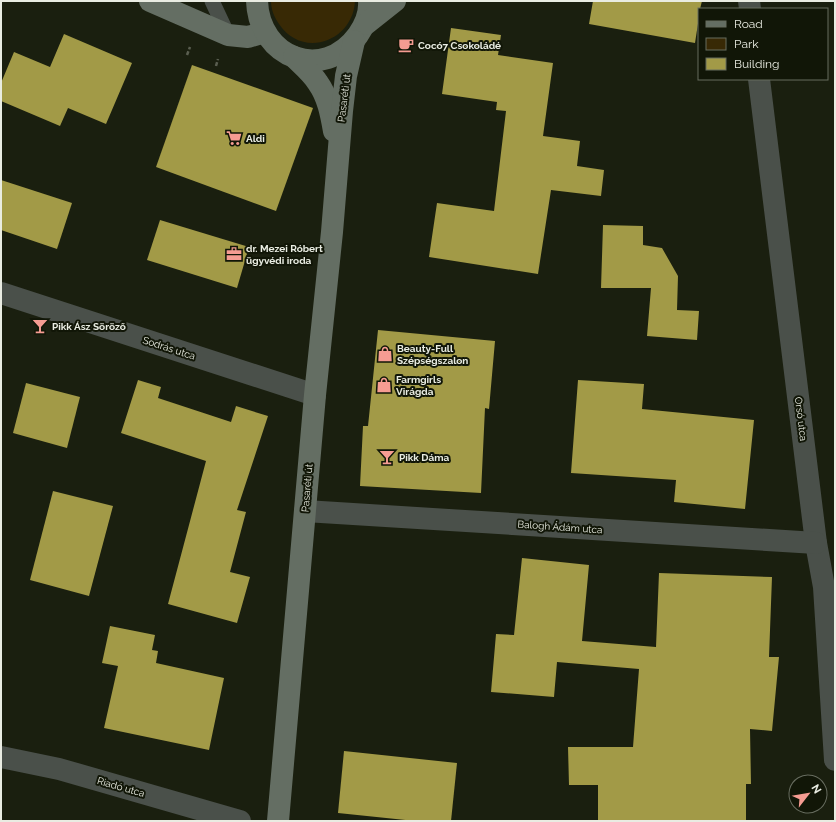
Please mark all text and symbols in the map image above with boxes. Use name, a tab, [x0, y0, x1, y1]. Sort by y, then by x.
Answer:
legend	[698, 8, 828, 80]
text: Road	[734, 17, 763, 31]
cafe icon: Cocó7 Csokoládé	[397, 36, 415, 54]
text: Park	[734, 37, 759, 51]
place label: Cocó7 Csokoládé	[418, 40, 501, 51]
text: Building	[734, 57, 780, 71]
street label: Pasaréti út	[336, 73, 352, 123]
supermarket icon: Aldi	[225, 129, 243, 147]
place label: Aldi	[246, 133, 265, 144]
place label: dr. Mezei Róbert ügyvédi iroda	[246, 243, 323, 266]
office icon: dr. Mezei Róbert ügyvédi iroda	[225, 245, 243, 263]
bar icon: Pikk Ász Söröző	[31, 317, 49, 335]
place label: Pikk Ász Söröző	[52, 321, 126, 332]
street label: Sodrás utca	[141, 334, 197, 362]
place label: Beauty-Full Szépségszalon	[397, 343, 468, 366]
shop icon: Beauty-Full Szépségszalon	[376, 345, 394, 363]
place label: Farmgirls Virágda	[396, 374, 441, 397]
shop icon: Farmgirls Virágda	[375, 376, 393, 394]
street label: Orsó utca	[793, 396, 809, 442]
bar icon: Pikk Dáma	[378, 448, 396, 466]
place label: Pikk Dáma	[399, 452, 449, 463]
street label: Pasaréti út	[299, 463, 315, 513]
street label: Balogh Ádám utca	[517, 519, 603, 535]
north arrow	[788, 774, 828, 814]
street label: Riadó utca	[96, 775, 146, 799]
text: N	[808, 782, 824, 796]

